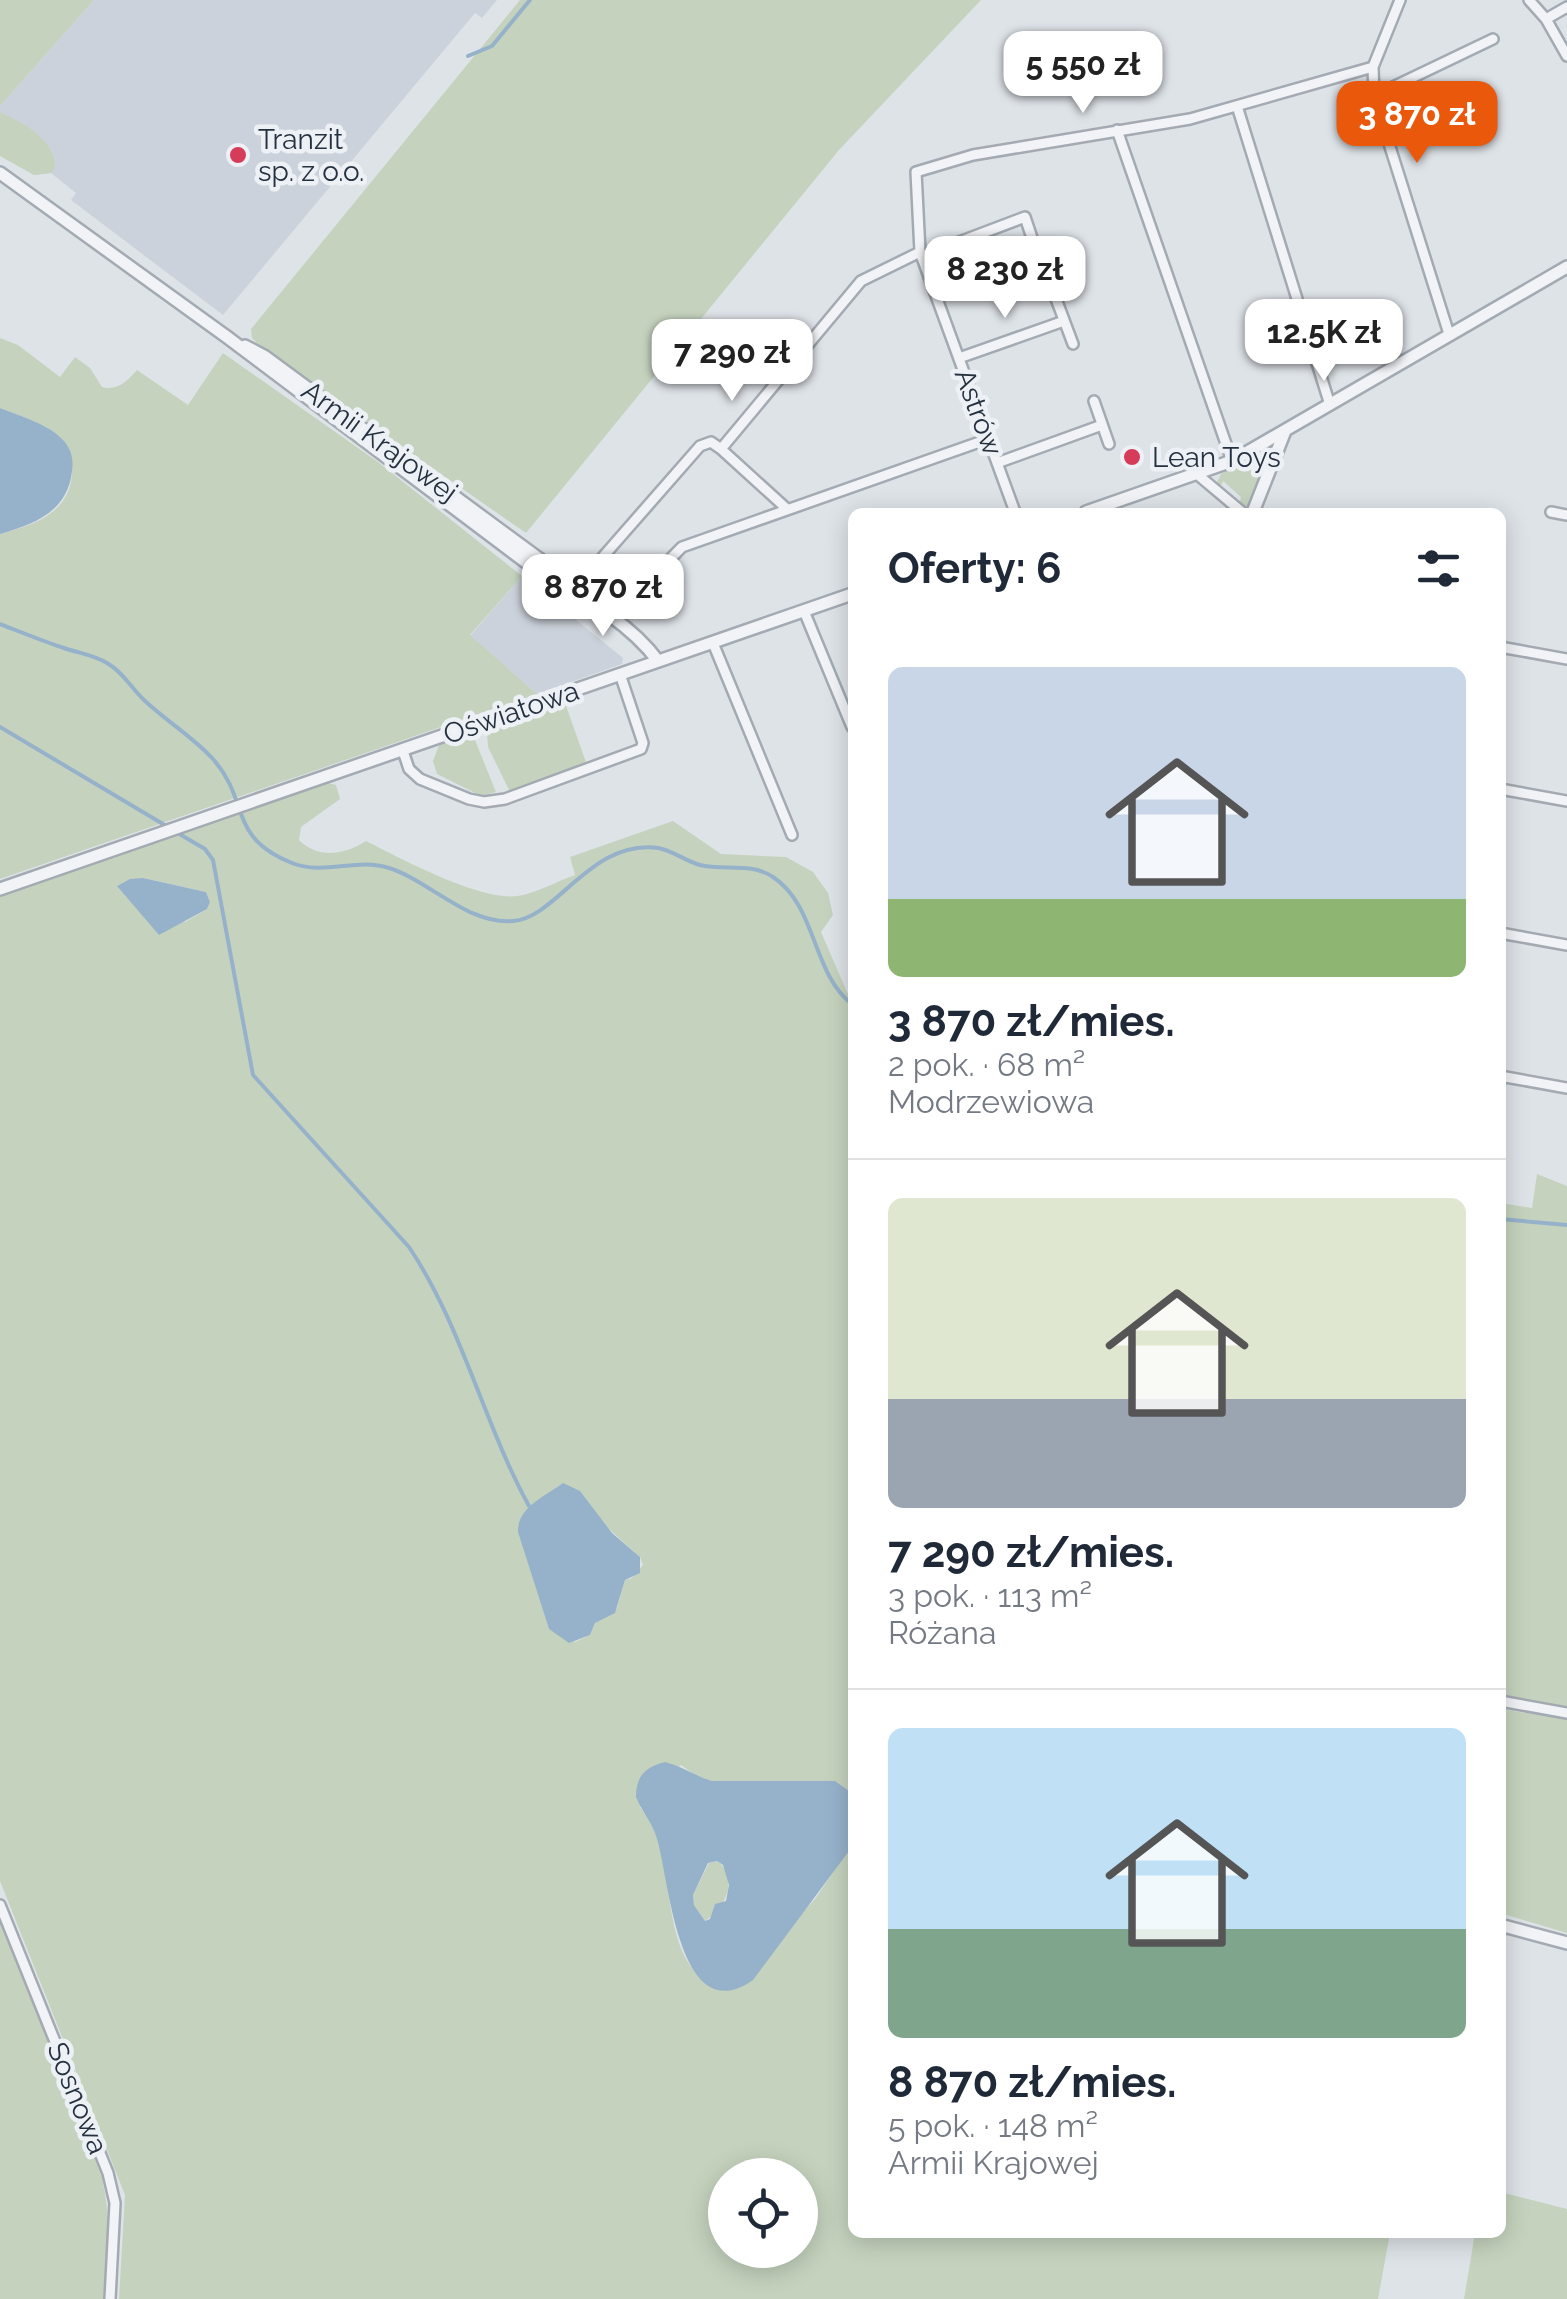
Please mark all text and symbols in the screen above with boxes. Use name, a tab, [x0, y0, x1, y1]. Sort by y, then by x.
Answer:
pin: 5 550 zł	[980, 31, 1186, 116]
text: 5 550 zł	[1026, 45, 1140, 82]
pin: 3 870 zł	[1314, 81, 1520, 166]
text: 3 870 zł	[1359, 95, 1475, 132]
place label: Tranzit sp. z o.o.	[258, 123, 364, 188]
marker: Tranzit sp. z o.o.	[227, 144, 249, 166]
pin: 8 230 zł	[902, 236, 1108, 321]
text: 8 230 zł	[946, 250, 1064, 287]
pin: 12.5K zł	[1221, 299, 1427, 384]
text: 12.5K zł	[1267, 313, 1381, 350]
pin: 7 290 zł	[629, 319, 835, 404]
text: 7 290 zł	[674, 333, 790, 370]
street label: Astrów	[948, 364, 1009, 460]
street label: Armii Krajowej	[295, 374, 464, 509]
place label: Lean Toys	[1152, 441, 1281, 474]
marker: Lean Toys	[1121, 446, 1143, 468]
icon: filters	[1411, 541, 1466, 596]
text: Oferty: 6	[888, 544, 1062, 593]
pin: 8 870 zł	[500, 554, 706, 639]
text: 8 870 zł	[544, 568, 662, 605]
street label: Oświatowa	[439, 674, 583, 751]
icon: home	[1087, 732, 1267, 912]
text: 3 870 zł/mies.	[888, 997, 1175, 1046]
text: 2 pok. · 68 m²	[888, 1046, 1085, 1083]
text: Modrzewiowa	[888, 1083, 1094, 1120]
icon: home	[1087, 1263, 1267, 1443]
text: 7 290 zł/mies.	[888, 1528, 1174, 1577]
text: 3 pok. · 113 m²	[888, 1577, 1092, 1614]
text: Różana	[888, 1614, 996, 1651]
icon: home	[1087, 1793, 1267, 1973]
street label: Sosnowa	[40, 2038, 115, 2159]
text: 8 870 zł/mies.	[888, 2058, 1177, 2107]
text: 5 pok. · 148 m²	[888, 2107, 1098, 2144]
text: Armii Krajowej	[888, 2144, 1099, 2181]
map controls	[708, 2158, 818, 2268]
button: locate	[708, 2158, 818, 2268]

